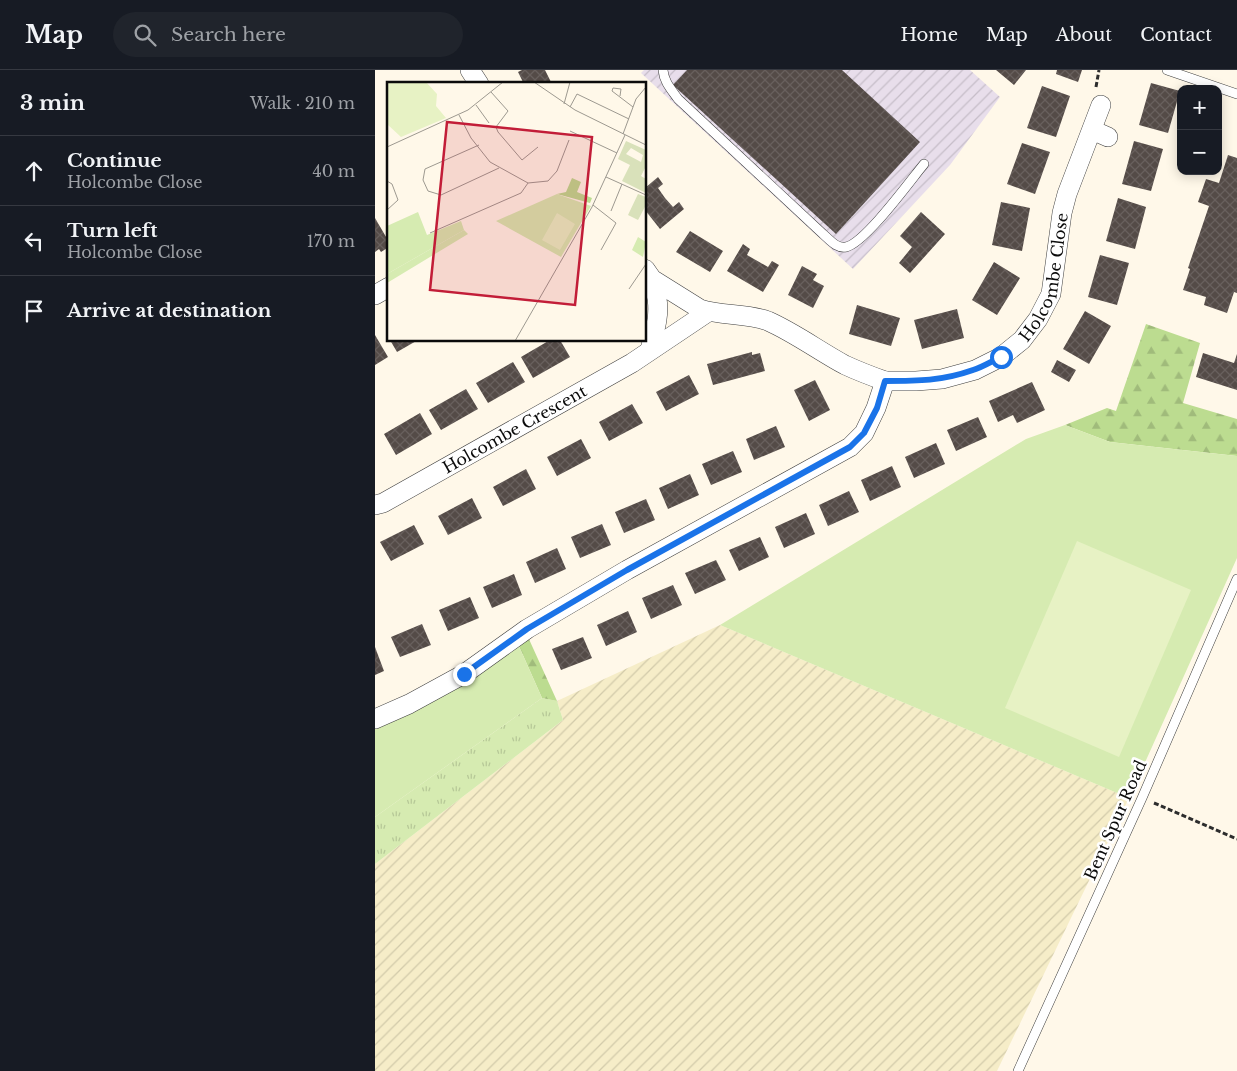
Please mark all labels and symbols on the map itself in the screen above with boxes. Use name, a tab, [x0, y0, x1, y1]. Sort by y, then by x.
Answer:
inset map	[387, 82, 646, 341]
street label: Holcombe Close	[1015, 212, 1072, 345]
route start	[990, 346, 1013, 369]
street label: Holcombe Crescent	[439, 381, 590, 478]
route end	[453, 663, 476, 686]
street label: Bent Spur Road	[1080, 757, 1151, 883]

